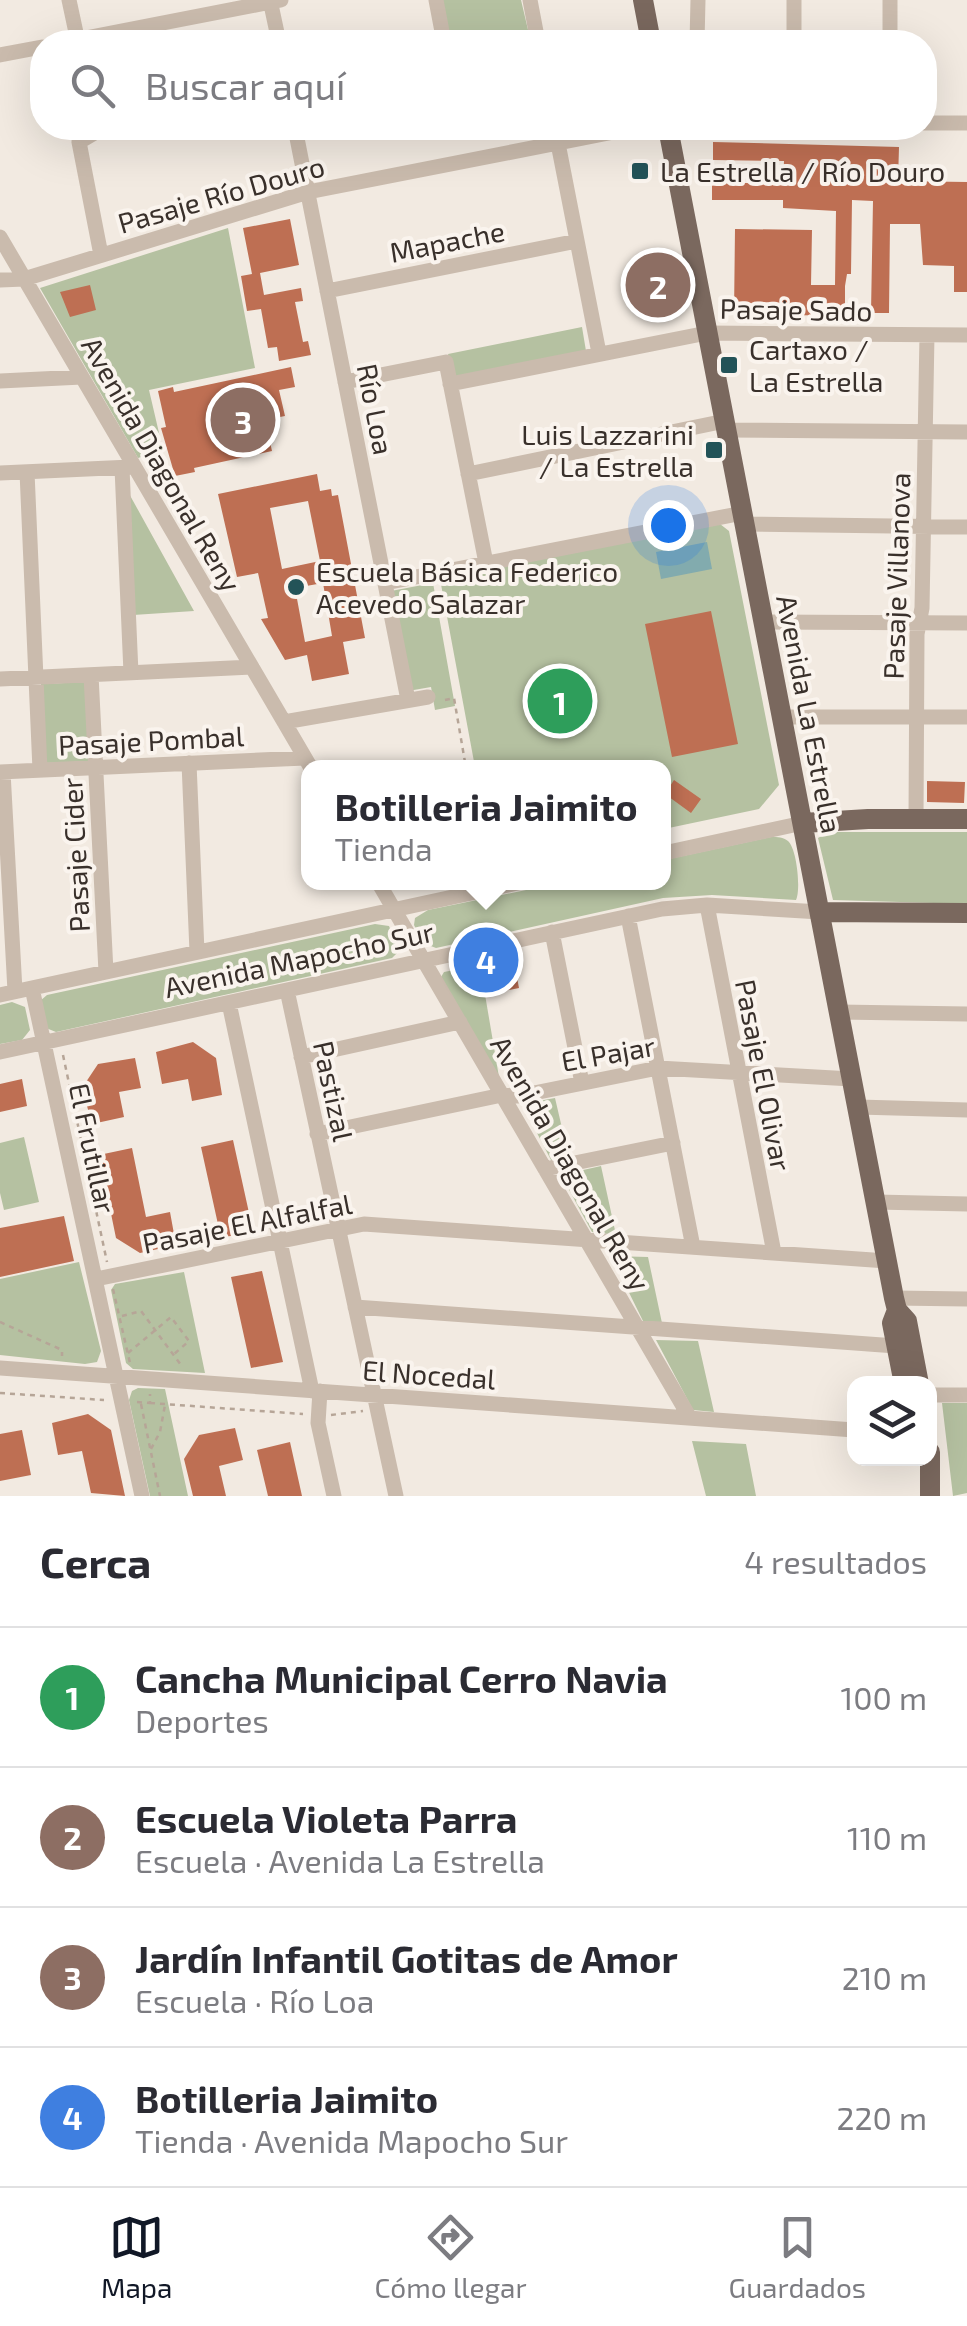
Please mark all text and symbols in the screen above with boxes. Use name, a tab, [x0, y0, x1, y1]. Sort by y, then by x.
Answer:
search box	[30, 30, 937, 140]
icon: search	[65, 58, 120, 113]
text: Buscar aquí	[145, 62, 346, 108]
street label: Pasaje Río Douro	[114, 148, 328, 240]
place label: La Estrella / Río Douro	[660, 154, 945, 188]
marker: La Estrella / Río Douro	[629, 160, 651, 182]
street label: Mapache	[387, 213, 507, 269]
pin: 2	[626, 248, 690, 322]
street label: Pasaje Sado	[719, 291, 873, 327]
street label: Avenida Diagonal Reny	[75, 331, 249, 598]
place label: Cartaxo / La Estrella	[749, 332, 884, 398]
marker: Cartaxo / La Estrella	[718, 354, 740, 376]
street label: Río Loa	[351, 361, 401, 457]
pin: 3	[210, 382, 276, 458]
place label: Luis Lazzarini / La Estrella	[521, 417, 694, 483]
marker: Luis Lazzarini / La Estrella	[703, 439, 725, 461]
street label: Pasaje Villanova	[875, 472, 917, 680]
your location	[643, 500, 694, 551]
place label: Escuela Básica Federico Acevedo Salazar	[316, 554, 618, 620]
marker: Escuela Básica Federico Acevedo Salazar	[285, 576, 307, 598]
street label: Avenida La Estrella	[770, 592, 850, 836]
pin: 1	[528, 664, 592, 738]
street label: Pasaje Pombal	[57, 718, 245, 762]
popup	[301, 760, 671, 890]
street label: Pasaje Cider	[54, 777, 96, 933]
text: Botilleria Jaimito	[334, 783, 638, 829]
text: Tienda	[334, 829, 433, 867]
street label: Avenida Mapocho Sur	[161, 914, 437, 1004]
pin: 4	[454, 922, 518, 998]
street label: Pasaje El Olivar	[729, 976, 799, 1174]
street label: El Pajar	[558, 1028, 658, 1078]
street label: Avenida Diagonal Reny	[484, 1030, 658, 1297]
street label: Pastizal	[307, 1038, 361, 1145]
street label: El Frutillar	[63, 1080, 123, 1216]
street label: Pasaje El Alfalfal	[139, 1186, 355, 1260]
street label: El Nocedal	[361, 1352, 497, 1396]
map controls	[847, 1376, 937, 1466]
button: layers	[847, 1376, 937, 1466]
text: Cerca	[40, 1536, 151, 1586]
text: 4 resultados	[744, 1542, 927, 1580]
text: Cancha Municipal Cerro Navia	[135, 1655, 668, 1701]
text: 1	[66, 1678, 79, 1716]
text: 100 m	[841, 1678, 927, 1716]
text: Deportes	[135, 1701, 269, 1739]
text: Escuela Violeta Parra	[135, 1795, 517, 1841]
text: 2	[63, 1818, 82, 1856]
text: 110 m	[847, 1818, 927, 1856]
text: Escuela · Avenida La Estrella	[135, 1841, 545, 1879]
text: Jardín Infantil Gotitas de Amor	[135, 1935, 678, 1981]
text: 3	[63, 1958, 82, 1996]
text: 210 m	[842, 1958, 927, 1996]
text: Escuela · Río Loa	[135, 1981, 374, 2019]
text: Botilleria Jaimito	[135, 2075, 438, 2121]
text: 4	[62, 2098, 83, 2136]
text: 220 m	[837, 2098, 927, 2136]
text: Tienda · Avenida Mapocho Sur	[135, 2121, 568, 2159]
tab: Mapa	[101, 2210, 172, 2304]
tab: Cómo llegar	[374, 2210, 527, 2304]
tab: Guardados	[729, 2210, 866, 2304]

